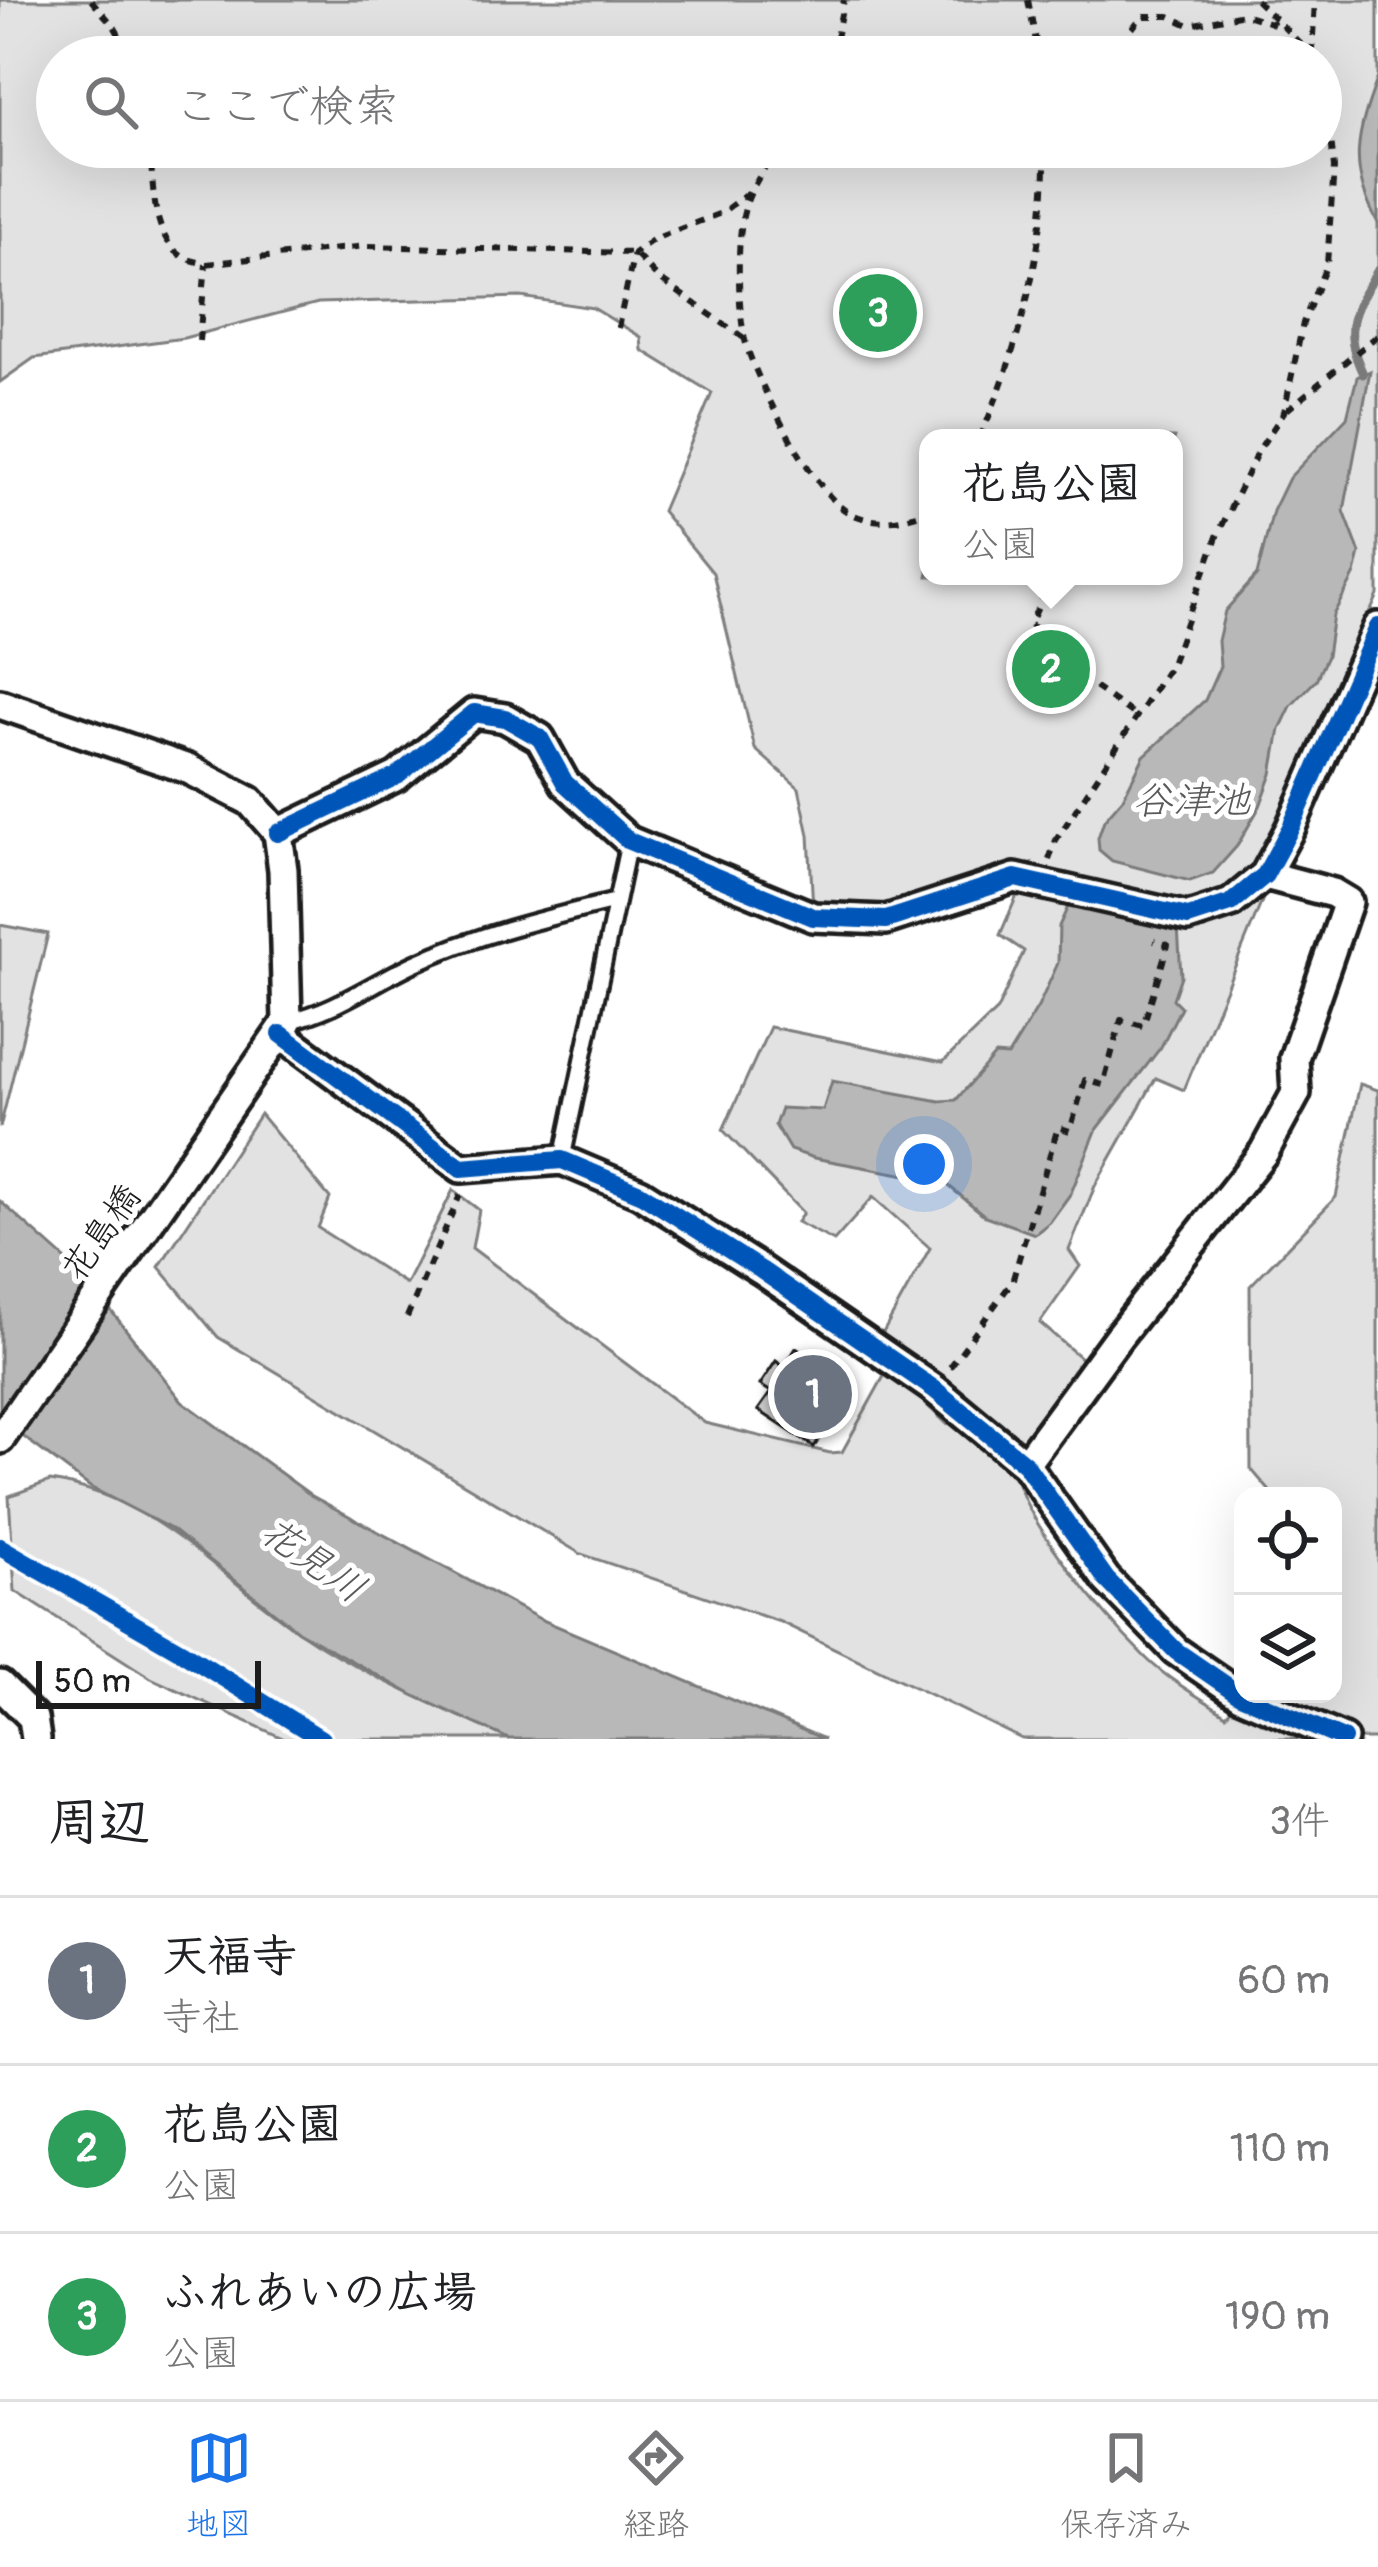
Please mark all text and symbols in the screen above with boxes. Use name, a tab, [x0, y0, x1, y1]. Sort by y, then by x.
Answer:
search box	[36, 36, 1342, 168]
icon: search	[78, 69, 144, 135]
text: ここで検索	[174, 79, 399, 135]
pin: 3	[839, 268, 917, 358]
popup	[919, 429, 1183, 585]
text: 花島公園	[961, 456, 1141, 512]
text: 公園	[961, 520, 1039, 569]
pin: 2	[1012, 624, 1090, 714]
water label: 谷津池	[1133, 776, 1251, 825]
your location	[894, 1134, 954, 1194]
street label: 花島橋	[52, 1176, 151, 1290]
pin: 1	[774, 1349, 852, 1439]
map controls	[1234, 1487, 1342, 1703]
button: locate	[1234, 1487, 1342, 1595]
water label: 花見川	[251, 1507, 375, 1614]
button: layers	[1234, 1595, 1342, 1703]
scale bar	[36, 1655, 261, 1708]
text: 50 m	[54, 1661, 131, 1702]
text: 周辺	[48, 1791, 150, 1855]
text: 3件	[1269, 1797, 1330, 1846]
text: 天福寺	[162, 1929, 297, 1985]
text: 1	[79, 1956, 95, 2005]
text: 60 m	[1238, 1956, 1330, 2005]
text: 寺社	[162, 1993, 240, 2042]
text: 花島公園	[162, 2097, 342, 2153]
text: 2	[76, 2124, 98, 2173]
text: 110 m	[1230, 2124, 1330, 2173]
text: 公園	[162, 2161, 240, 2210]
text: ふれあいの広場	[162, 2265, 477, 2321]
text: 3	[76, 2292, 98, 2341]
text: 190 m	[1225, 2292, 1330, 2341]
text: 公園	[162, 2329, 240, 2378]
tab: 地図	[186, 2425, 252, 2545]
tab: 経路	[623, 2425, 689, 2545]
tab: 保存済み	[1060, 2425, 1192, 2545]

